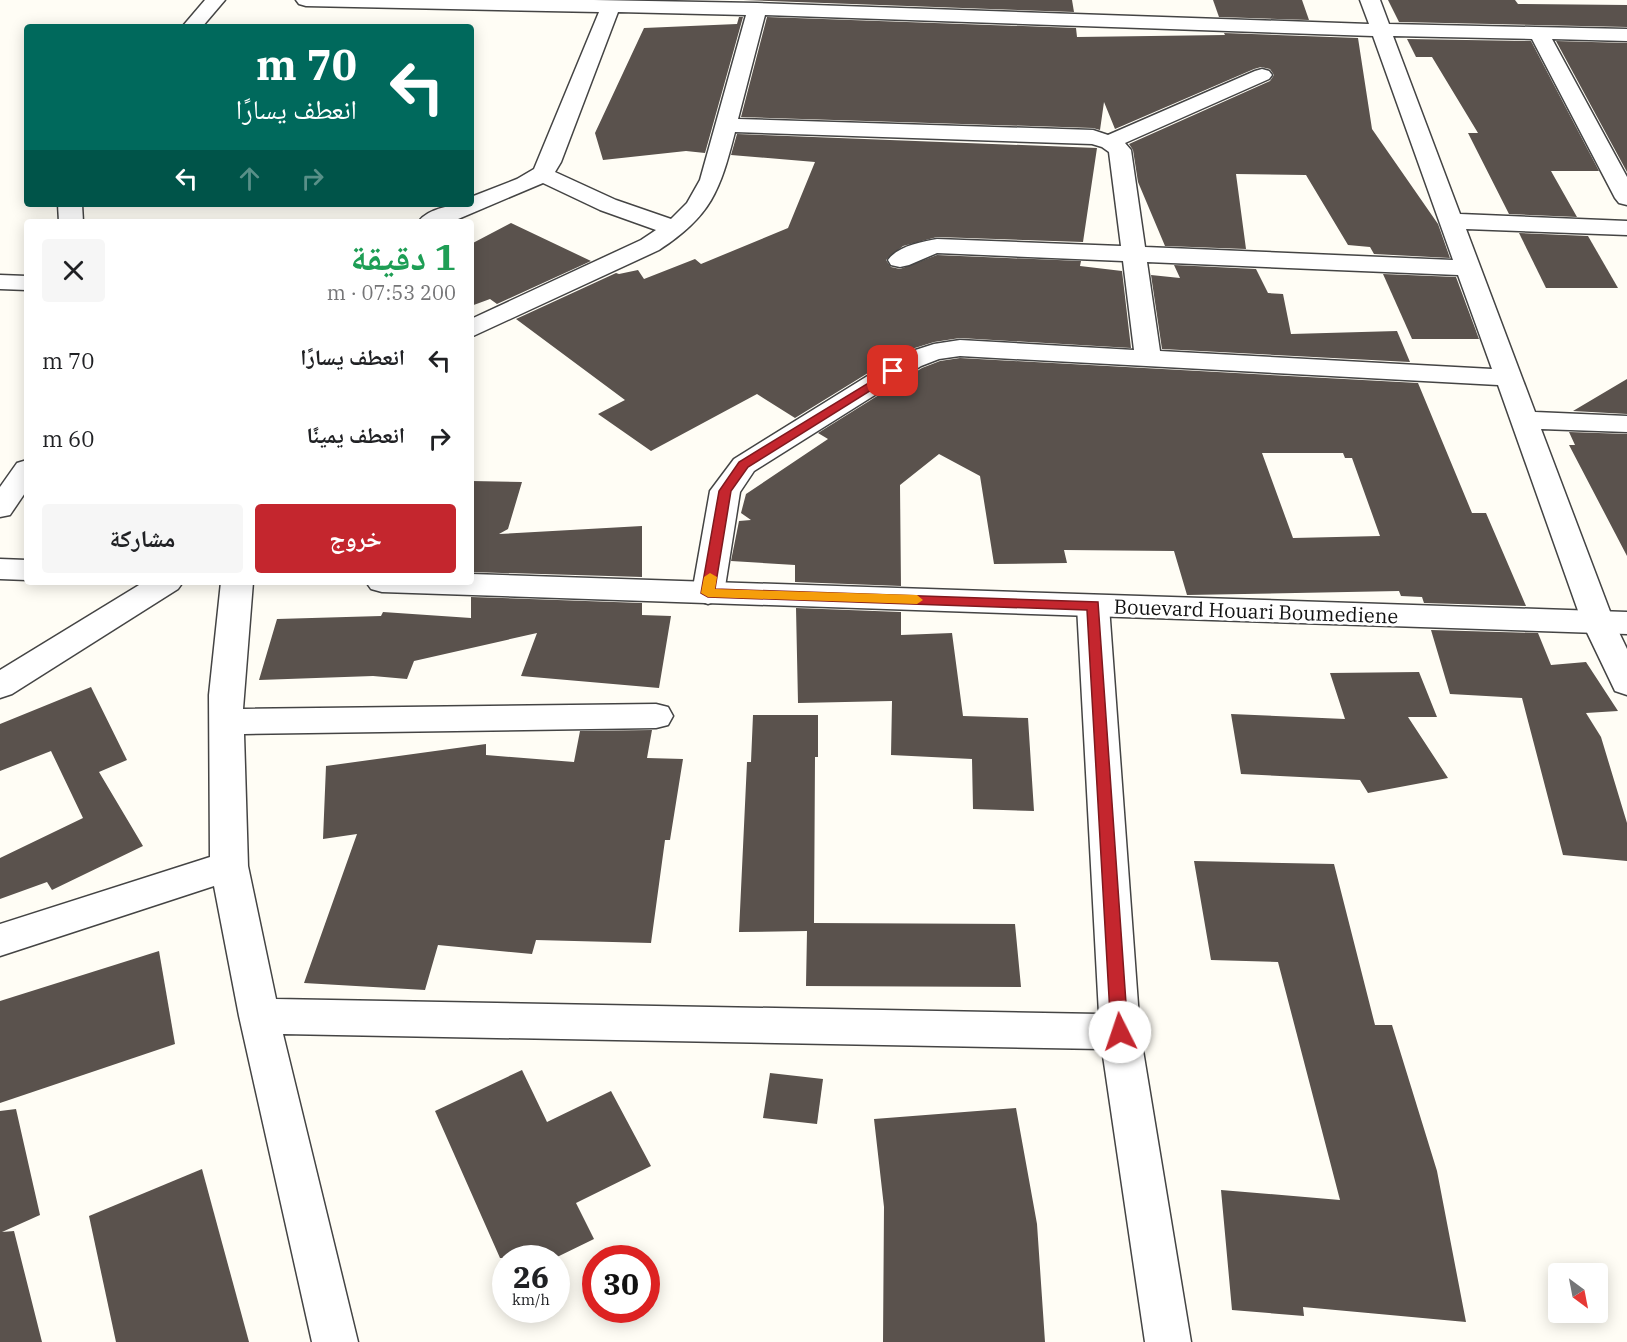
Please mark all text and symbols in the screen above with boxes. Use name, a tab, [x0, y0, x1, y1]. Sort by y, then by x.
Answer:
text: 70 m	[256, 37, 357, 92]
icon: left	[378, 48, 456, 126]
text: انعطف يسارًا	[236, 91, 357, 126]
icon: left	[170, 162, 203, 195]
icon: ahead	[233, 162, 266, 195]
icon: right	[296, 162, 329, 195]
text: 1 دقيقة	[350, 233, 456, 280]
button: close	[42, 239, 105, 302]
text: 200 m · 07:53	[327, 279, 456, 306]
text: انعطف يسارًا	[300, 342, 405, 371]
icon: left	[423, 344, 456, 377]
pin	[867, 345, 918, 396]
text: 70 m	[42, 346, 94, 375]
icon: arrive	[876, 354, 909, 387]
text: انعطف يمينًا	[307, 420, 405, 449]
icon: right	[423, 422, 456, 455]
text: 60 m	[42, 424, 94, 453]
button: مشاركة	[42, 504, 243, 573]
button: خروج	[255, 504, 456, 573]
street label: Bouevard Houari Boumediene	[1113, 593, 1399, 629]
position arrow	[1088, 1000, 1152, 1064]
speed limit sign: 30	[582, 1245, 660, 1323]
text: 26	[513, 1257, 549, 1296]
north arrow	[1548, 1263, 1608, 1323]
map controls	[1548, 1263, 1608, 1323]
text: km/h	[512, 1290, 550, 1309]

